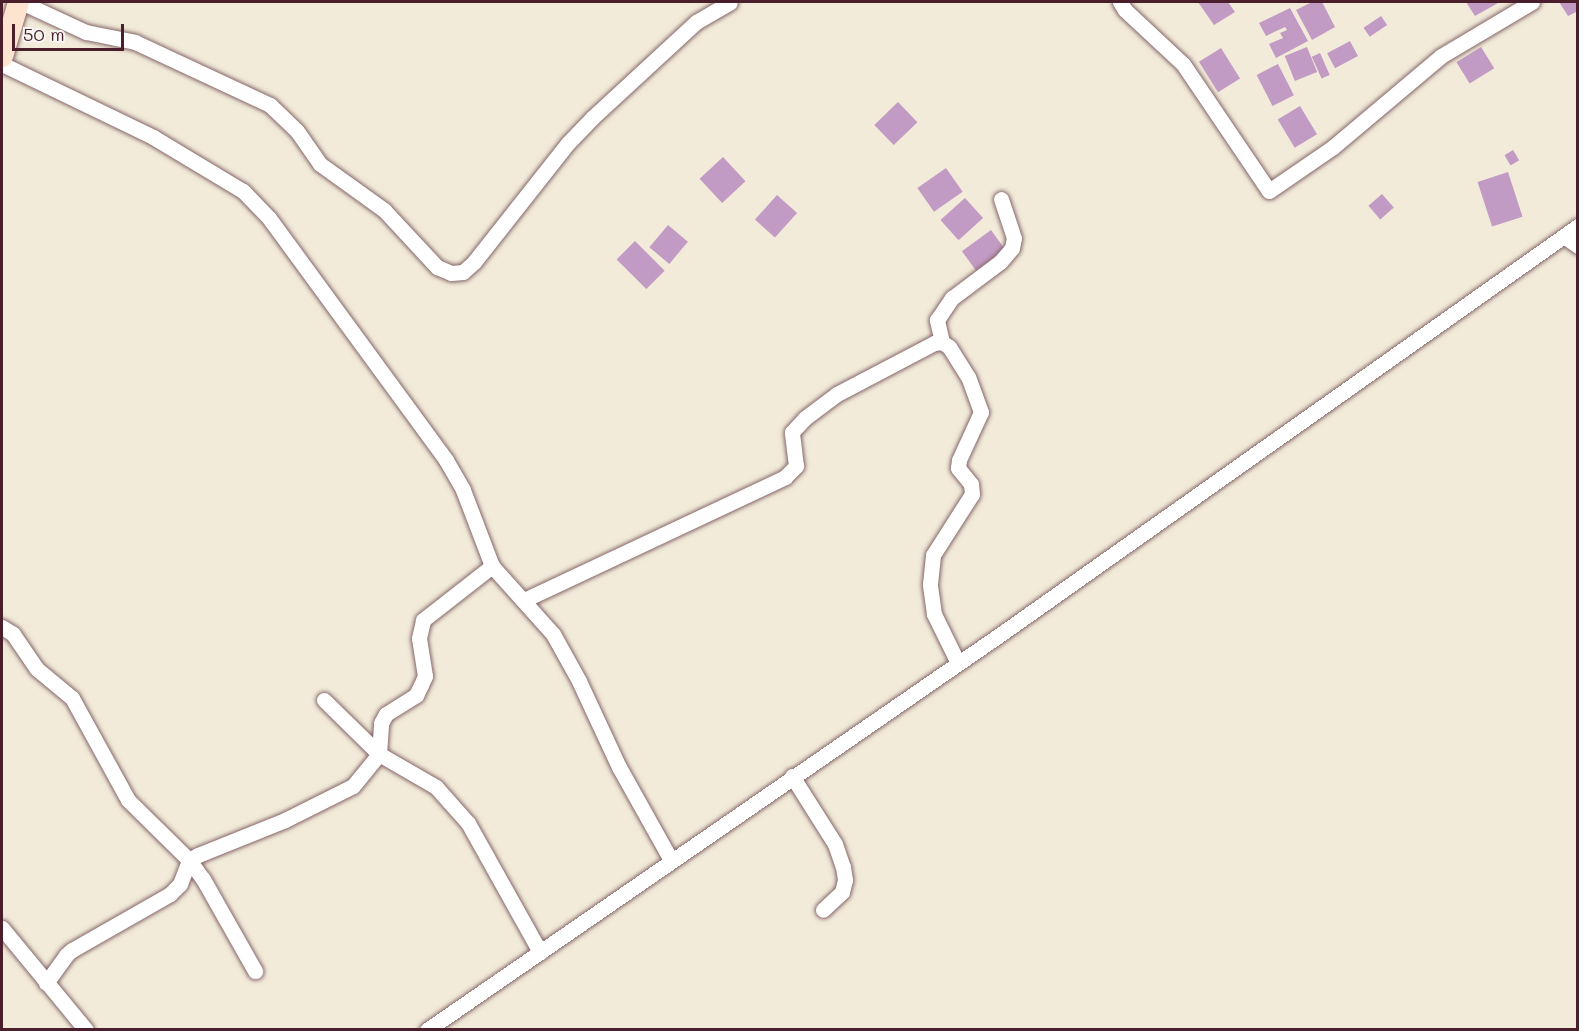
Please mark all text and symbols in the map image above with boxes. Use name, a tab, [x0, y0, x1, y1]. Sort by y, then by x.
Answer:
scale bar	[15, 12, 128, 50]
text: 50 m	[23, 22, 65, 46]

